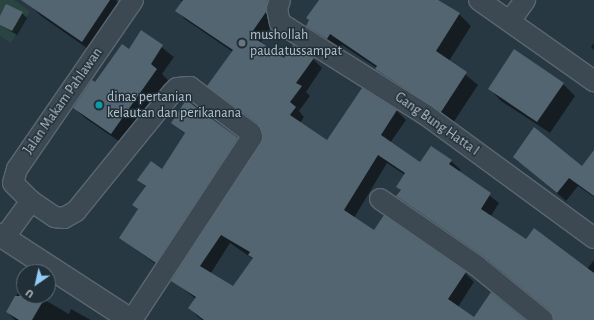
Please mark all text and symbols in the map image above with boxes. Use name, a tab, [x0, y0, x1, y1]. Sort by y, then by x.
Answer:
place label: mushollah paudatussampat	[250, 27, 342, 60]
marker: mushollah paudatussampat	[237, 38, 247, 48]
street label: Jalan Makam Pahlawan	[20, 44, 106, 158]
place label: dinas pertanian kelautan dan perikanana	[107, 89, 241, 122]
street label: Gang Bung Hatta I	[392, 89, 482, 159]
marker: dinas pertanian kelautan dan perikanana	[94, 100, 104, 110]
north arrow	[16, 264, 56, 304]
text: U	[24, 287, 36, 300]

